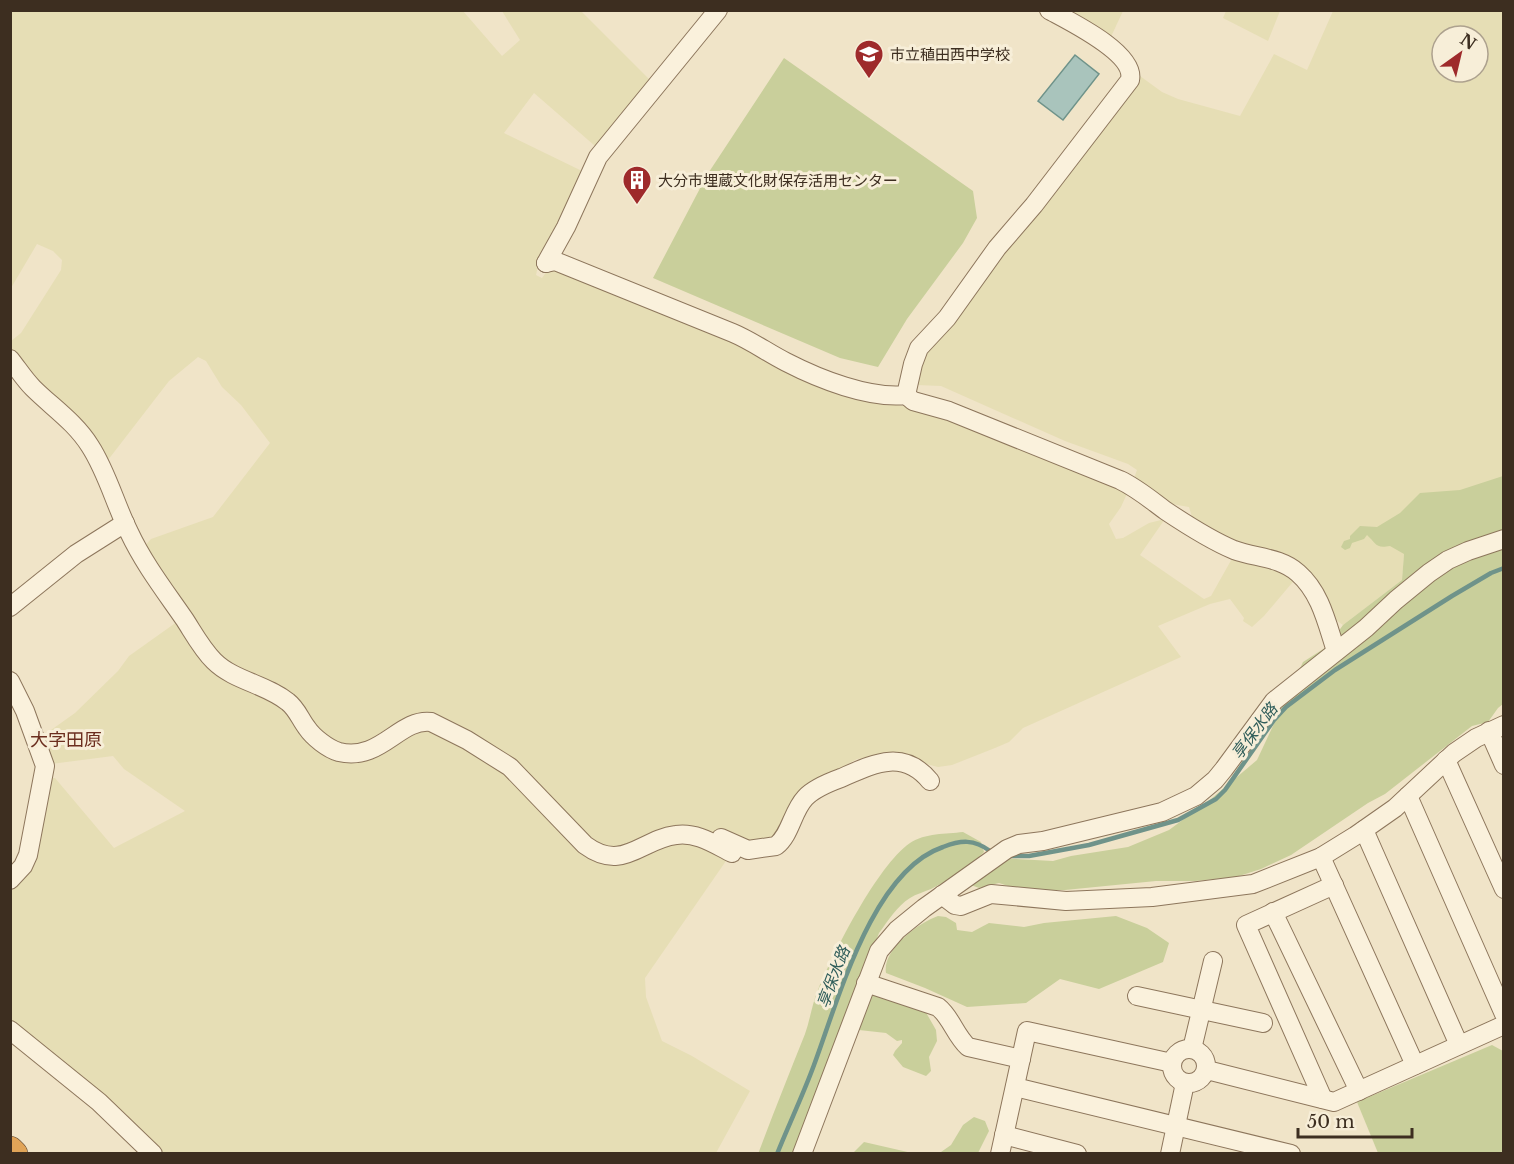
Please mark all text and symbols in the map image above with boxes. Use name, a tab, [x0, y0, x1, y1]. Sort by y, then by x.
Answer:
north arrow	[1430, 24, 1490, 84]
text: N	[1457, 29, 1480, 54]
school or university icon: 市立稙田西中学校	[853, 38, 885, 80]
place label: 市立稙田西中学校	[890, 45, 1010, 64]
building icon: 大分市埋蔵文化財保存活用センター	[621, 164, 653, 206]
place label: 大分市埋蔵文化財保存活用センター	[658, 171, 898, 190]
water label: 享保水路	[1227, 698, 1282, 763]
district label: 大字田原	[30, 729, 102, 751]
water label: 享保水路	[812, 942, 855, 1010]
scale bar	[1298, 1101, 1412, 1139]
text: 50 m	[1307, 1111, 1355, 1133]

